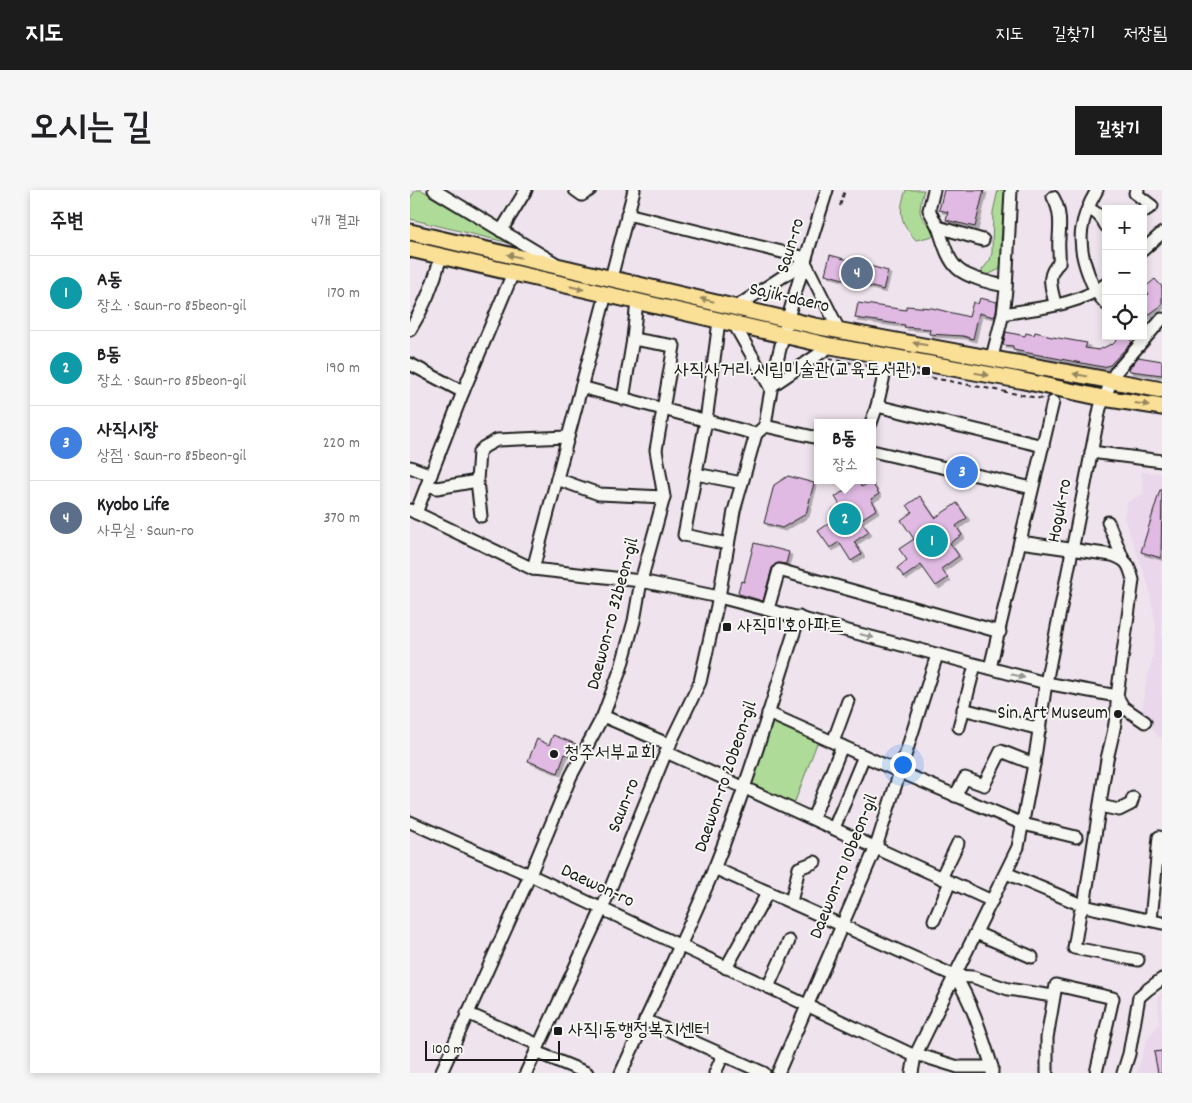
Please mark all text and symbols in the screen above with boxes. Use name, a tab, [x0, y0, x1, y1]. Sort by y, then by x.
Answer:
text: 지도	[25, 18, 64, 52]
text: 지도	[995, 23, 1024, 48]
text: 길찾기	[1052, 23, 1096, 48]
text: 저장됨	[1124, 23, 1167, 48]
text: 오시는 길	[30, 105, 151, 155]
button: 길찾기	[1075, 106, 1162, 155]
map controls	[1102, 205, 1147, 340]
button: +	[1102, 205, 1147, 250]
text: 주변	[50, 208, 84, 238]
text: 4개 결과	[311, 211, 360, 234]
street label: Saun-ro	[771, 215, 813, 277]
button: −	[1102, 250, 1147, 295]
one-way arrow	[507, 252, 522, 260]
pin: 4	[841, 254, 873, 292]
text: A동	[97, 268, 123, 295]
street label: Sajik-daero	[746, 277, 832, 321]
text: 1	[64, 282, 68, 305]
text: 170 m	[327, 282, 360, 305]
one-way arrow	[569, 284, 584, 292]
text: 장소 · Saun-ro 85beon-gil	[97, 295, 246, 318]
button: locate	[1102, 295, 1147, 340]
one-way arrow	[699, 296, 714, 304]
one-way arrow	[912, 340, 928, 348]
text: B동	[97, 343, 121, 370]
text: 2	[63, 357, 70, 380]
text: 190 m	[326, 357, 360, 380]
place label: 사직사거리.시립미술관(교육도서관)	[674, 358, 916, 385]
marker: 사직사거리.시립미술관(교육도서관)	[920, 365, 932, 377]
text: 장소 · Saun-ro 85beon-gil	[97, 370, 246, 393]
one-way arrow	[974, 370, 990, 378]
one-way arrow	[1072, 371, 1087, 379]
one-way arrow	[1134, 400, 1150, 408]
text: 사직시장	[97, 418, 158, 445]
popup	[814, 419, 876, 484]
text: B동	[832, 427, 856, 454]
text: 3	[62, 432, 70, 455]
text: 220 m	[323, 432, 360, 455]
text: 상점 · Saun-ro 85beon-gil	[97, 445, 246, 468]
pin: 3	[946, 453, 978, 491]
text: 장소	[832, 454, 858, 477]
street label: Hoguk-ro	[1042, 477, 1080, 545]
text: Kyobo Life	[97, 493, 169, 520]
pin: 2	[829, 500, 861, 538]
text: 4	[63, 507, 69, 530]
text: 370 m	[323, 507, 360, 530]
text: 사무실 · Saun-ro	[97, 520, 194, 543]
pin: 1	[916, 522, 948, 560]
street label: Daewon-ro 32beon-gil	[581, 535, 647, 693]
place label: 사직미호아파트	[737, 614, 844, 641]
marker: 사직미호아파트	[721, 621, 733, 633]
one-way arrow	[860, 632, 875, 640]
one-way arrow	[1010, 672, 1025, 680]
street label: Daewon-ro 20beon-gil	[688, 697, 766, 856]
place label: Sin Art Museum	[997, 701, 1108, 728]
marker: Sin Art Museum	[1112, 708, 1124, 720]
place label: 청주서부교회	[564, 741, 656, 768]
marker: 청주서부교회	[548, 748, 560, 760]
your location	[890, 752, 916, 778]
street label: Saun-ro	[602, 775, 648, 837]
street label: Daewon-ro 10beon-gil	[804, 790, 887, 943]
street label: Daewon-ro	[556, 858, 638, 916]
place label: 사직1동행정복지센터	[568, 1018, 710, 1045]
marker: 사직1동행정복지센터	[552, 1025, 564, 1037]
scale bar	[425, 1038, 560, 1061]
text: 100 m	[432, 1040, 463, 1060]

